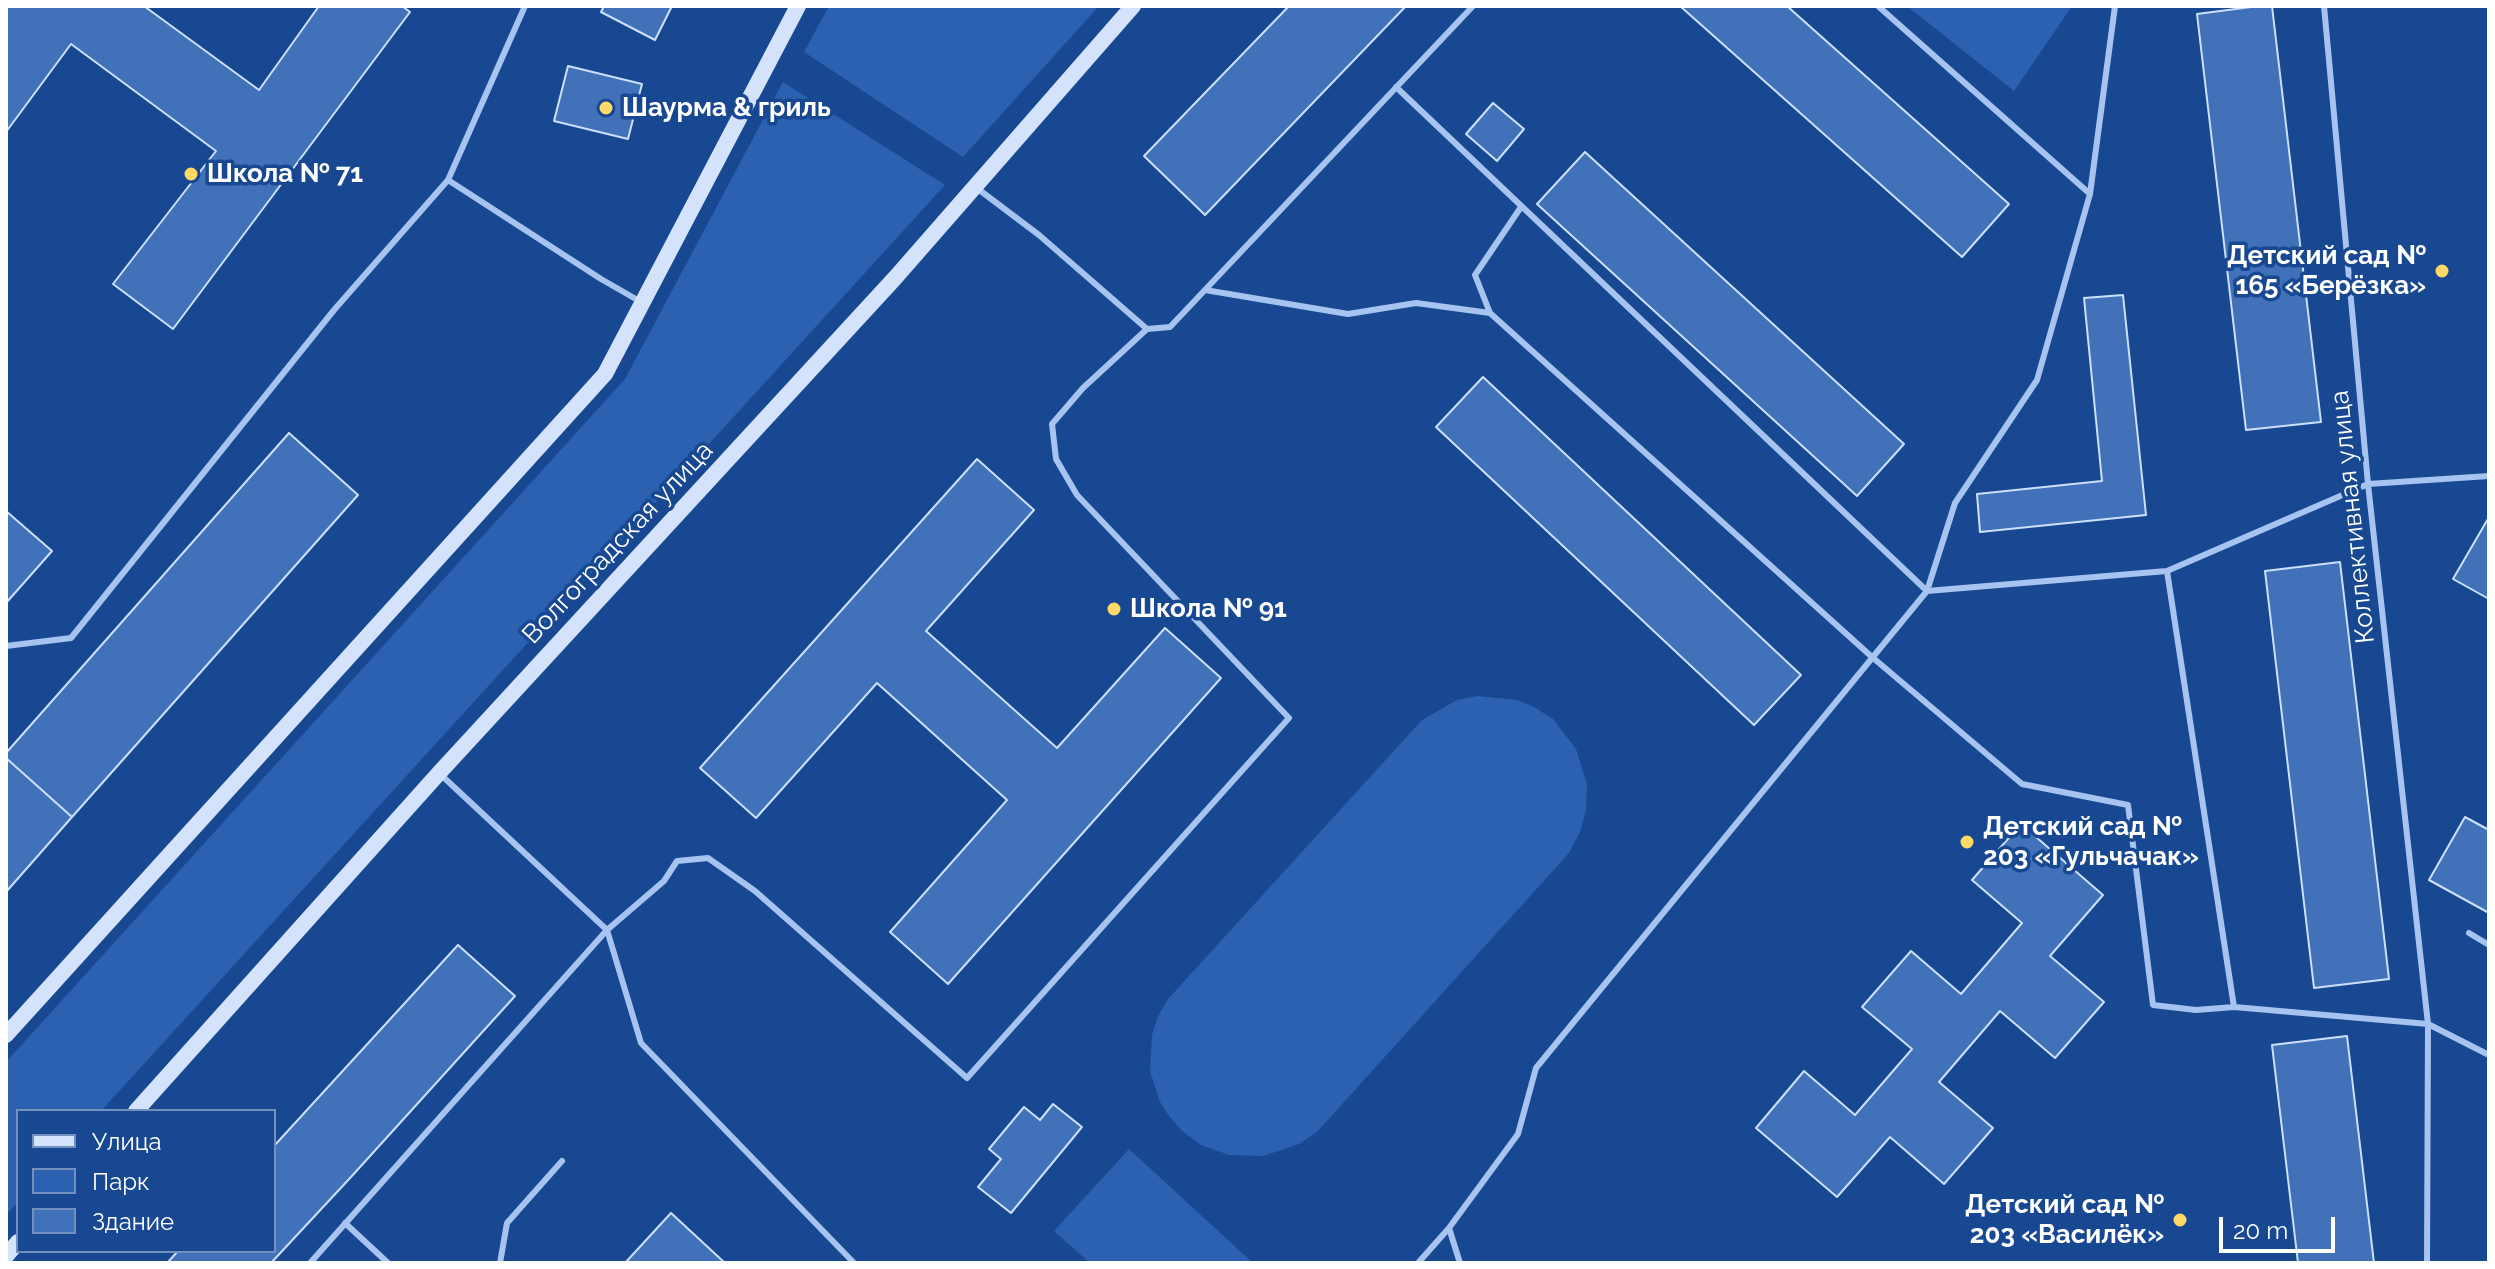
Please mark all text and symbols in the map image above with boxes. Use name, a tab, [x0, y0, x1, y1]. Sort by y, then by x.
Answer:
place label: Шаурма & гриль	[622, 92, 831, 124]
marker: Шаурма & гриль	[597, 99, 615, 117]
place label: Школа № 71	[207, 158, 363, 190]
marker: Школа № 71	[182, 165, 200, 183]
place label: Детский сад № 165 «Берёзка»	[2227, 240, 2426, 302]
marker: Детский сад № 165 «Берёзка»	[2433, 262, 2451, 280]
street label: Коллективная улица	[2324, 389, 2382, 645]
street label: Волгоградская улица	[516, 435, 720, 651]
place label: Школа № 91	[1130, 593, 1287, 625]
marker: Школа № 91	[1105, 600, 1123, 618]
place label: Детский сад № 203 «Гульчачак»	[1983, 811, 2199, 872]
marker: Детский сад № 203 «Гульчачак»	[1958, 833, 1976, 851]
legend	[16, 1109, 276, 1253]
text: Улица	[92, 1127, 162, 1156]
text: Парк	[92, 1167, 150, 1196]
place label: Детский сад № 203 «Василёк»	[1965, 1189, 2164, 1250]
scale bar	[2223, 1201, 2339, 1251]
text: Здание	[92, 1207, 174, 1236]
marker: Детский сад № 203 «Василёк»	[2171, 1211, 2189, 1229]
text: 20 m	[2233, 1216, 2288, 1245]

